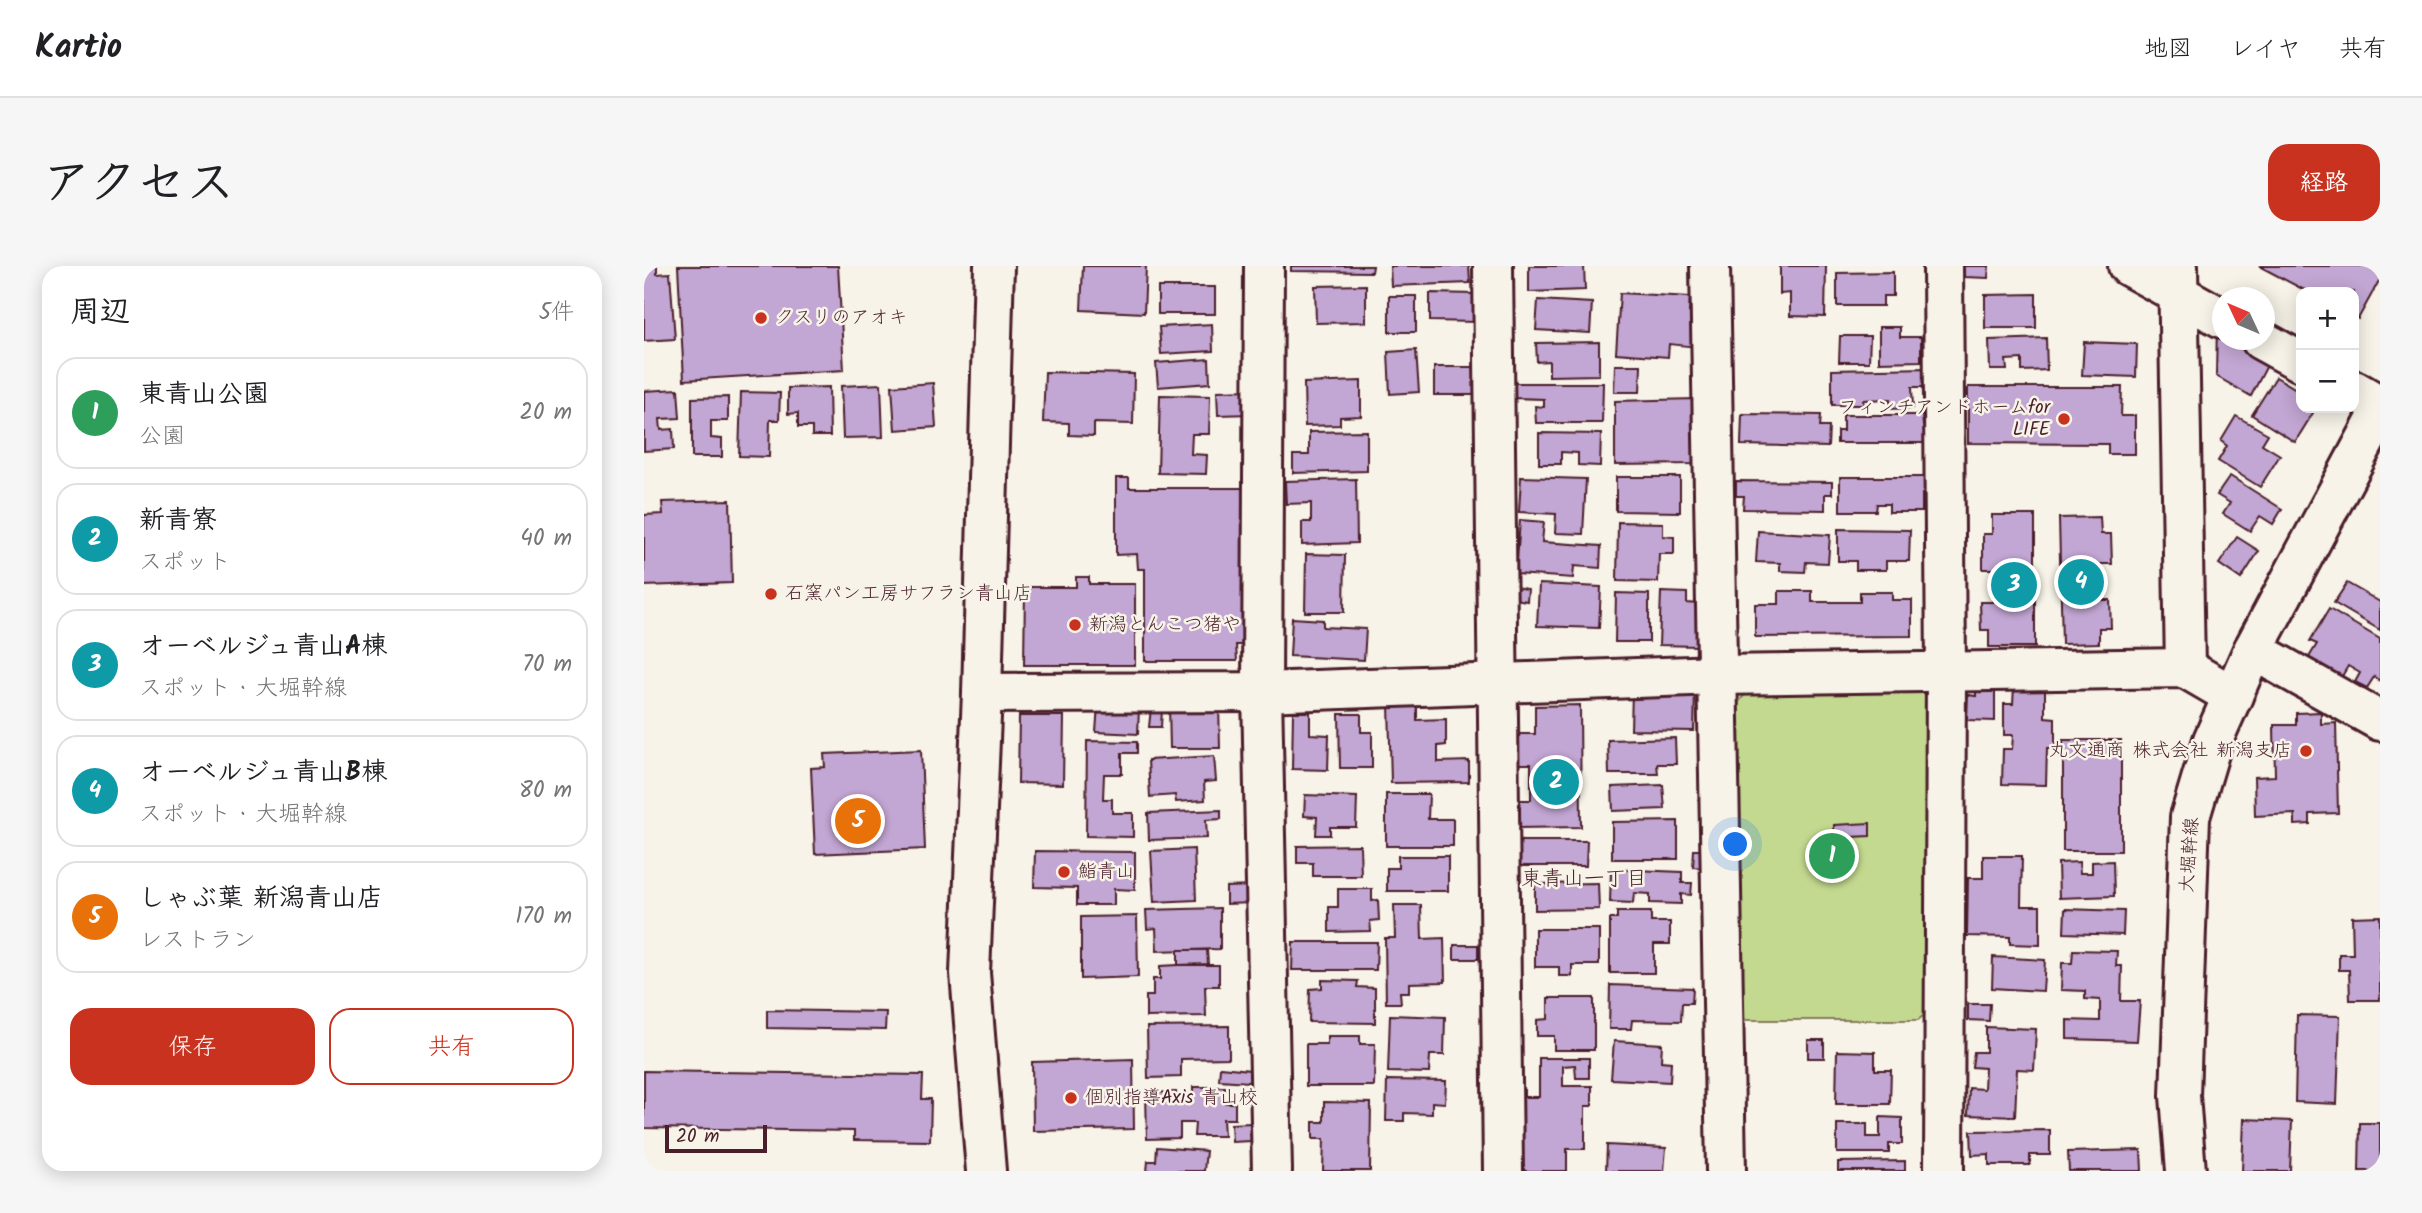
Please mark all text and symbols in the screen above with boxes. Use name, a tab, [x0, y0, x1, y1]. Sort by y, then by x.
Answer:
text: Kartio	[35, 22, 122, 75]
text: 地図	[2144, 30, 2192, 69]
text: レイヤ	[2230, 30, 2301, 69]
text: 共有	[2339, 30, 2387, 69]
button: 経路	[2268, 144, 2380, 221]
text: アクセス	[42, 146, 235, 224]
north arrow	[2212, 287, 2275, 350]
map controls	[2296, 287, 2359, 413]
button: +	[2296, 287, 2359, 350]
text: 周辺	[70, 289, 130, 337]
text: 5件	[539, 295, 574, 331]
place label: クスリのアオキ	[775, 303, 908, 333]
marker: クスリのアオキ	[753, 310, 769, 326]
button: −	[2296, 350, 2359, 413]
text: 東青山公園	[139, 374, 269, 416]
place label: フィンチアンドホームfor LIFE	[1838, 393, 2052, 445]
text: 1	[92, 395, 98, 431]
text: 20 m	[520, 395, 572, 431]
marker: フィンチアンドホームfor LIFE	[2056, 411, 2072, 427]
text: 公園	[139, 419, 185, 455]
text: 新青寮	[139, 500, 217, 542]
text: 2	[88, 521, 102, 557]
text: 40 m	[520, 521, 572, 557]
text: スポット	[139, 545, 231, 581]
pin: 4	[2058, 556, 2104, 608]
pin: 3	[1991, 559, 2037, 611]
place label: 石窯パン工房サフラン青山店	[785, 579, 1032, 609]
marker: 石窯パン工房サフラン青山店	[763, 586, 779, 602]
place label: 新潟とんこつ猪や	[1089, 610, 1241, 640]
marker: 新潟とんこつ猪や	[1067, 617, 1083, 633]
text: オーベルジュ青山A棟	[139, 626, 387, 668]
text: 3	[89, 647, 101, 683]
text: 70 m	[522, 647, 572, 683]
text: スポット · 大堀幹線	[139, 671, 347, 707]
place label: 丸文通商 株式会社 新潟支店	[2049, 736, 2292, 766]
marker: 丸文通商 株式会社 新潟支店	[2298, 743, 2314, 759]
text: オーベルジュ青山B棟	[139, 752, 387, 794]
pin: 2	[1533, 756, 1579, 808]
text: 4	[89, 773, 101, 809]
text: 80 m	[519, 773, 572, 809]
pin: 5	[835, 795, 881, 847]
text: スポット · 大堀幹線	[139, 797, 347, 833]
street label: 大堀幹線	[2172, 816, 2208, 894]
your location	[1718, 827, 1752, 861]
pin: 1	[1809, 830, 1855, 882]
place label: 鮨青山	[1078, 857, 1135, 887]
district label: 東青山一丁目	[1521, 863, 1647, 896]
marker: 鮨青山	[1056, 864, 1072, 880]
text: しゃぶ葉 新潟青山店	[139, 878, 383, 920]
text: 5	[89, 899, 101, 935]
text: 170 m	[515, 899, 572, 935]
text: レストラン	[139, 923, 256, 959]
button: 保存	[70, 1008, 315, 1085]
button: 共有	[329, 1008, 574, 1085]
place label: 個別指導Axis 青山校	[1085, 1083, 1258, 1113]
marker: 個別指導Axis 青山校	[1063, 1090, 1079, 1106]
scale bar	[665, 1122, 766, 1154]
text: 20 m	[676, 1122, 719, 1152]

